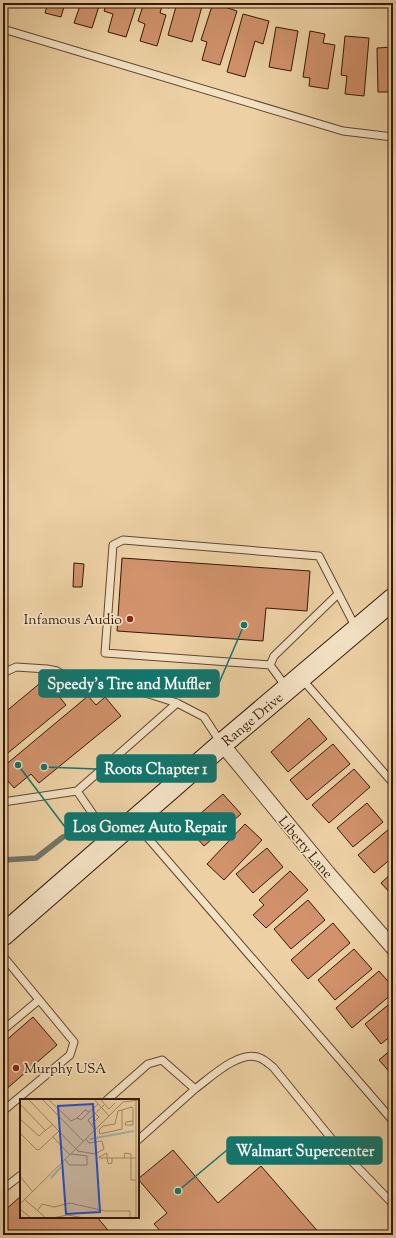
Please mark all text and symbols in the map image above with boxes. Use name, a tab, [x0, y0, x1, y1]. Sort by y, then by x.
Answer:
place label: Infamous Audio	[24, 611, 122, 631]
marker: Infamous Audio	[125, 614, 135, 624]
callout: Speedy's Tire and Muffler	[39, 670, 219, 697]
text: Speedy's Tire and Muffler	[47, 675, 211, 696]
street label: Range Drive	[218, 689, 288, 752]
callout: Roots Chapter 1	[97, 755, 216, 782]
text: Roots Chapter 1	[105, 760, 208, 781]
callout: Los Gomez Auto Repair	[65, 813, 235, 840]
street label: Liberty Lane	[272, 813, 337, 884]
text: Los Gomez Auto Repair	[73, 818, 227, 839]
place label: Murphy USA	[24, 1060, 107, 1080]
marker: Murphy USA	[11, 1063, 21, 1073]
inset map	[20, 1099, 139, 1218]
callout: Walmart Supercenter	[227, 1137, 382, 1164]
text: Walmart Supercenter	[236, 1142, 375, 1163]

